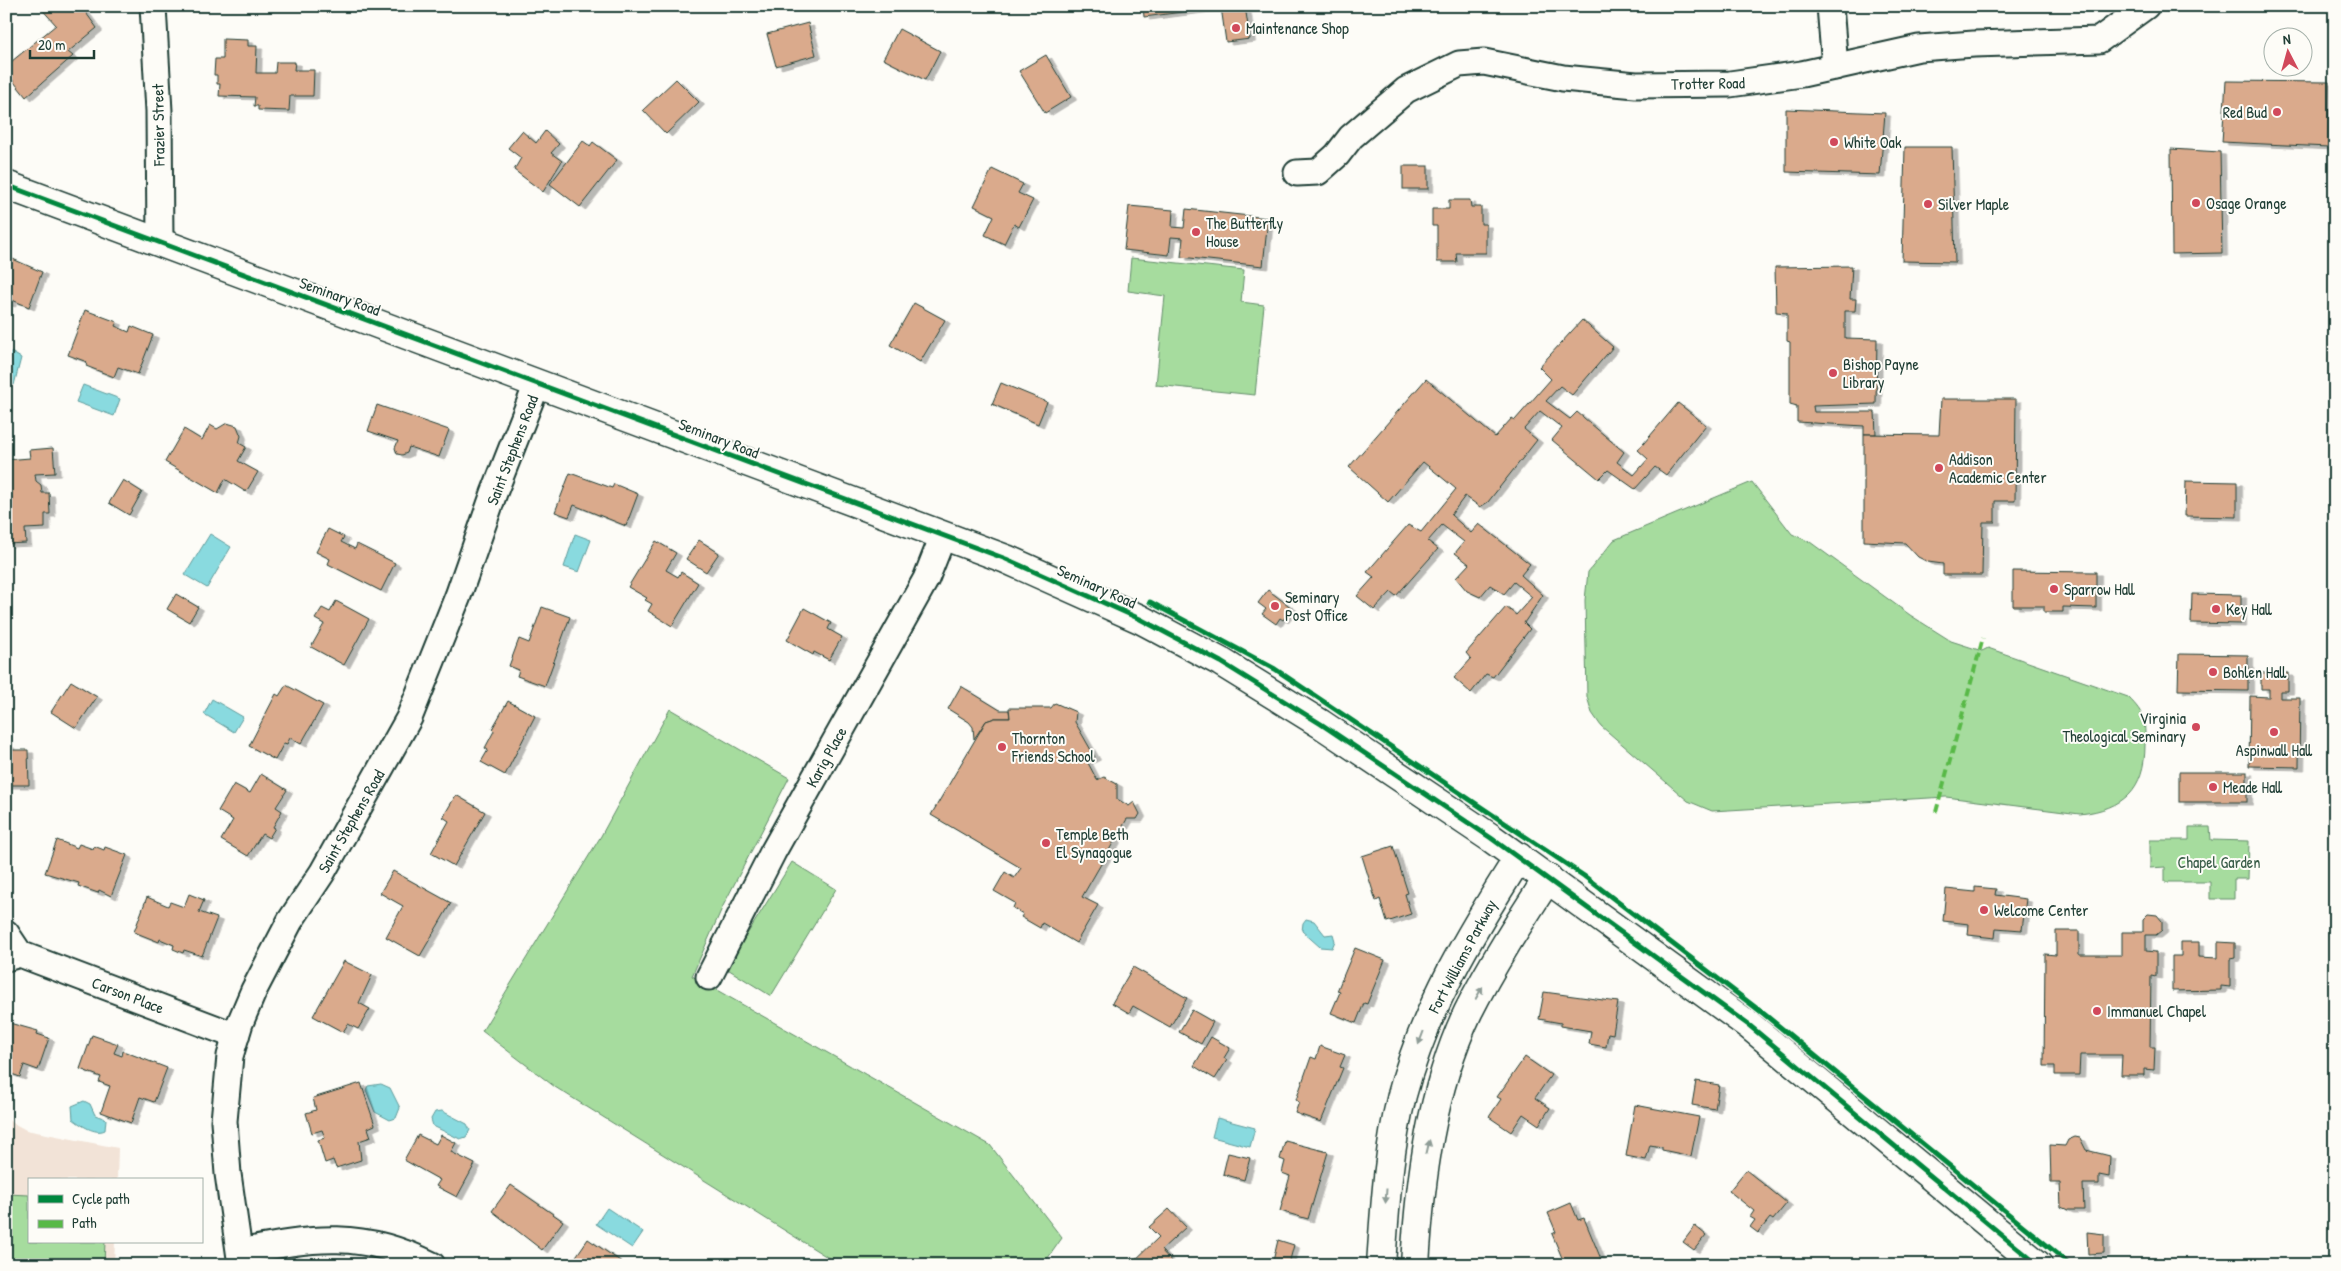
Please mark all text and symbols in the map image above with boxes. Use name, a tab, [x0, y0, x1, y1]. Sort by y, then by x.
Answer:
place label: Maintenance Shop	[1246, 17, 1349, 39]
marker: Maintenance Shop	[1230, 22, 1242, 34]
scale bar	[30, 28, 94, 60]
north arrow	[2264, 28, 2314, 78]
text: N	[2282, 29, 2292, 48]
text: 20 m	[38, 34, 65, 55]
street label: Trotter Road	[1671, 71, 1745, 95]
street label: Frazier Street	[146, 83, 170, 167]
place label: Red Bud	[2223, 101, 2267, 123]
marker: Red Bud	[2271, 106, 2283, 118]
place label: White Oak	[1844, 131, 1902, 153]
marker: White Oak	[1828, 136, 1840, 148]
place label: Osage Orange	[2206, 192, 2287, 214]
place label: Silver Maple	[1938, 193, 2010, 215]
marker: Osage Orange	[2190, 197, 2202, 209]
marker: Silver Maple	[1922, 198, 1934, 210]
place label: The Butterfly House	[1206, 212, 1283, 252]
marker: The Butterfly House	[1190, 226, 1202, 238]
street label: Seminary Road	[297, 271, 383, 321]
place label: Bishop Payne Library	[1843, 353, 1920, 393]
marker: Bishop Payne Library	[1827, 367, 1839, 379]
street label: Saint Stephens Road	[481, 392, 543, 508]
street label: Seminary Road	[676, 413, 762, 463]
place label: Addison Academic Center	[1949, 448, 2047, 488]
marker: Addison Academic Center	[1933, 462, 1945, 474]
street label: Seminary Road	[1054, 559, 1140, 613]
place label: Sparrow Hall	[2064, 578, 2135, 600]
marker: Sparrow Hall	[2048, 583, 2060, 595]
place label: Seminary Post Office	[1285, 586, 1349, 626]
place label: Key Hall	[2226, 598, 2272, 620]
marker: Seminary Post Office	[1269, 600, 1281, 612]
marker: Key Hall	[2210, 603, 2222, 615]
place label: Bohlen Hall	[2223, 661, 2287, 683]
marker: Bohlen Hall	[2207, 666, 2219, 678]
place label: Virginia Theological Seminary	[2063, 707, 2186, 747]
marker: Virginia Theological Seminary	[2190, 721, 2202, 733]
street label: Karig Place	[800, 722, 852, 791]
marker: Aspinwall Hall	[2268, 726, 2280, 738]
place label: Thornton Friends School	[1011, 727, 1096, 767]
place label: Aspinwall Hall	[2236, 739, 2312, 761]
marker: Thornton Friends School	[996, 741, 1008, 753]
street label: Saint Stephens Road	[312, 765, 390, 877]
place label: Meade Hall	[2223, 776, 2282, 798]
marker: Meade Hall	[2207, 781, 2219, 793]
place label: Temple Beth El Synagogue	[1056, 823, 1133, 863]
marker: Temple Beth El Synagogue	[1040, 837, 1052, 849]
park label: Chapel Garden	[2178, 851, 2260, 873]
street label: Fort Williams Parkway	[1422, 895, 1501, 1018]
place label: Welcome Center	[1994, 899, 2088, 921]
marker: Welcome Center	[1978, 904, 1990, 916]
street label: Carson Place	[89, 971, 168, 1019]
one-way arrow	[1475, 986, 1483, 1001]
place label: Immanuel Chapel	[2107, 1000, 2207, 1022]
marker: Immanuel Chapel	[2091, 1005, 2103, 1017]
one-way arrow	[1417, 1031, 1425, 1046]
one-way arrow	[1424, 1139, 1432, 1154]
legend	[28, 1178, 202, 1244]
text: Cycle path	[72, 1188, 130, 1209]
one-way arrow	[1382, 1189, 1390, 1205]
text: Path	[72, 1212, 97, 1233]

